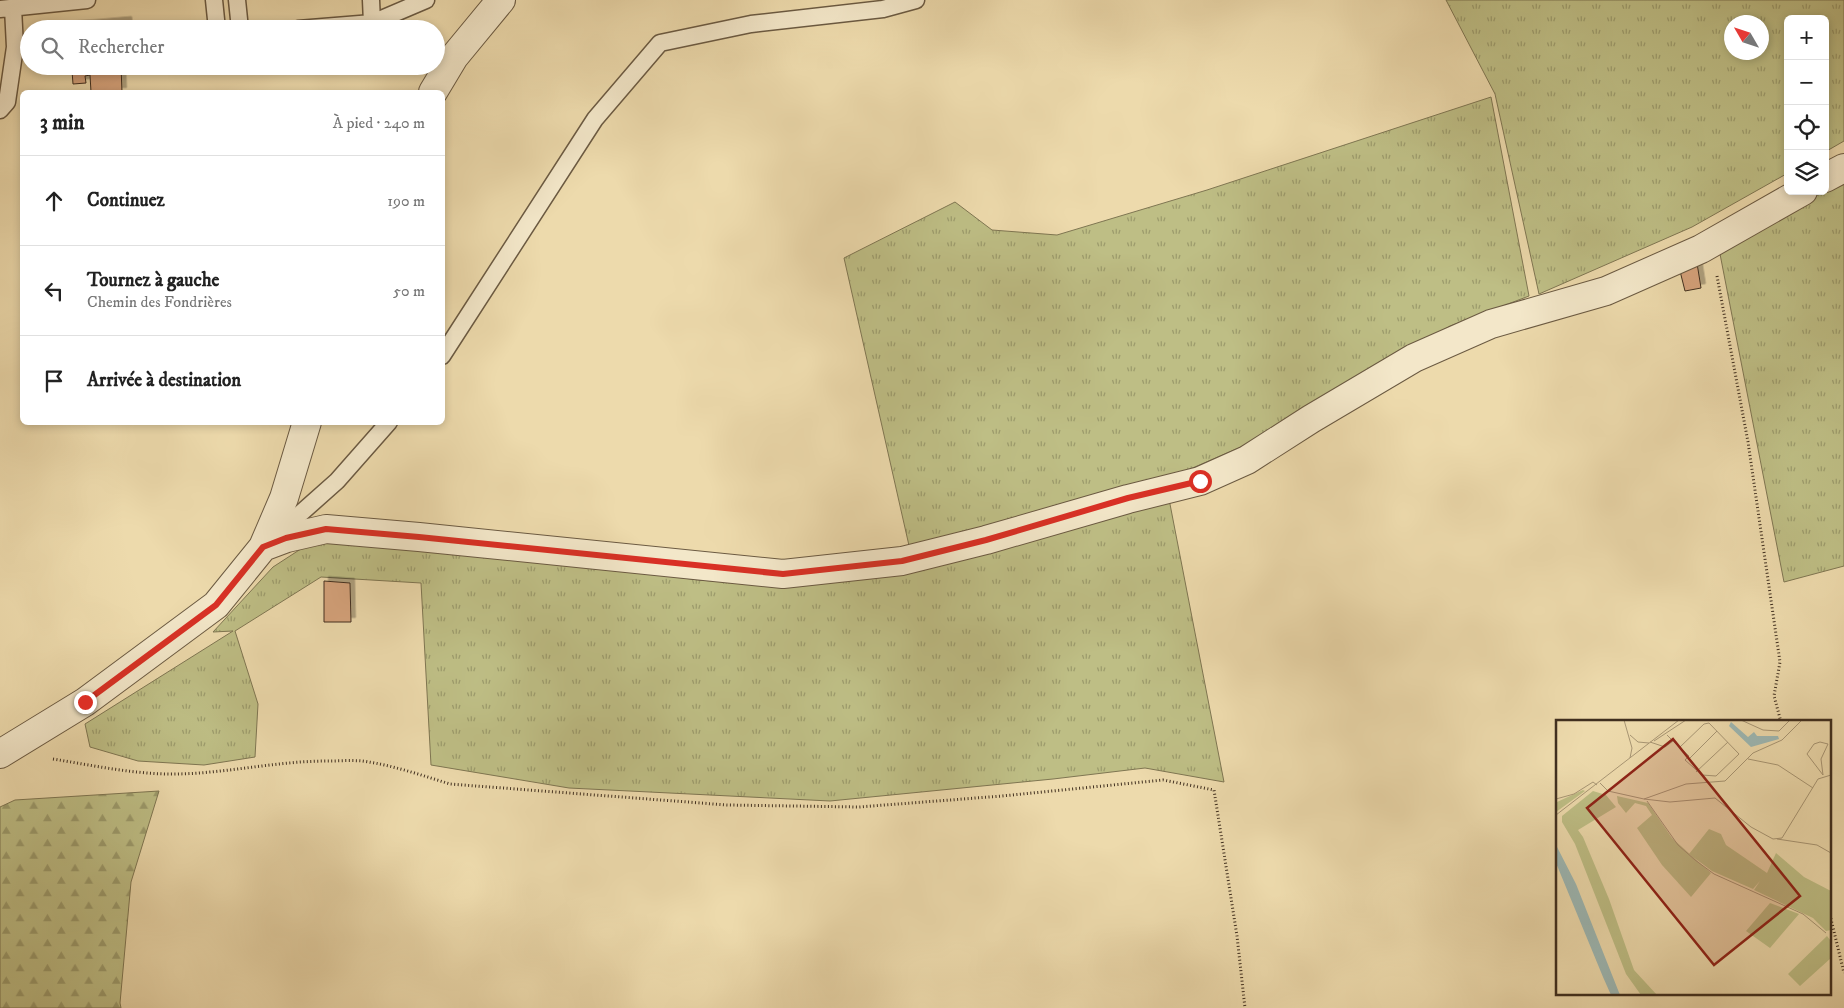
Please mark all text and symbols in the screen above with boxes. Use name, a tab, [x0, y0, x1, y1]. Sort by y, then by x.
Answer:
north arrow	[1724, 15, 1769, 60]
map controls	[1784, 15, 1829, 195]
button: +	[1784, 15, 1829, 60]
search box	[20, 20, 445, 75]
icon: search	[38, 34, 66, 62]
text: Rechercher	[78, 36, 164, 59]
button: −	[1784, 60, 1829, 105]
button: locate	[1784, 105, 1829, 150]
text: 3 min	[40, 110, 85, 136]
text: À pied · 240 m	[333, 113, 425, 133]
button: layers	[1784, 150, 1829, 195]
icon: ahead	[40, 187, 68, 215]
text: Continuez	[87, 189, 165, 212]
text: 190 m	[387, 191, 425, 211]
text: Tournez à gauche	[87, 269, 219, 292]
icon: left	[40, 277, 68, 305]
text: 50 m	[393, 281, 425, 301]
text: Chemin des Fondrières	[87, 292, 232, 312]
icon: arrive	[40, 367, 68, 395]
text: Arrivée à destination	[87, 369, 241, 392]
route start	[1189, 470, 1212, 493]
route end	[74, 691, 97, 714]
inset map	[1556, 720, 1832, 996]

